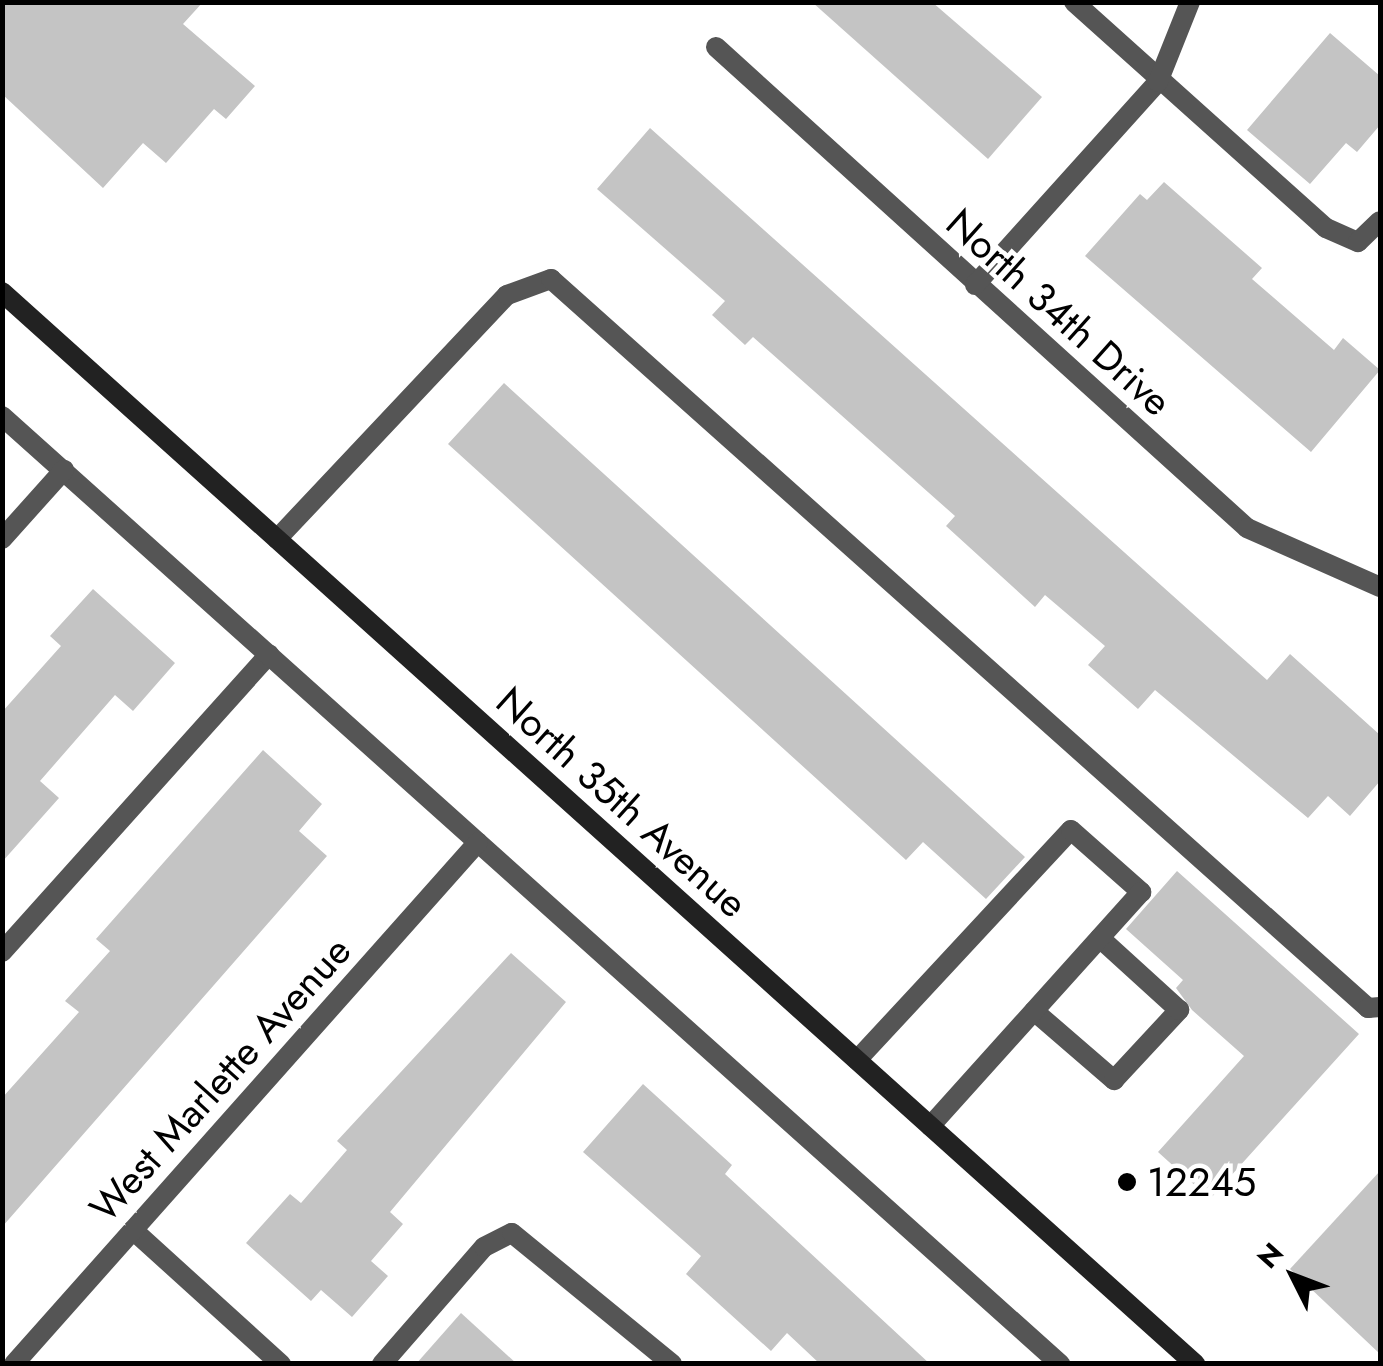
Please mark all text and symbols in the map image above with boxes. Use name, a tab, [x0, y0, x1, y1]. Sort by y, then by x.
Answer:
street label: North 34th Drive	[937, 199, 1181, 425]
street label: North 35th Avenue	[487, 677, 757, 927]
street label: West Marlette Avenue	[80, 927, 360, 1231]
place label: 12245	[1147, 1158, 1256, 1206]
marker: 12245	[1116, 1171, 1138, 1193]
north arrow	[1243, 1226, 1343, 1326]
text: N	[1248, 1234, 1293, 1278]

